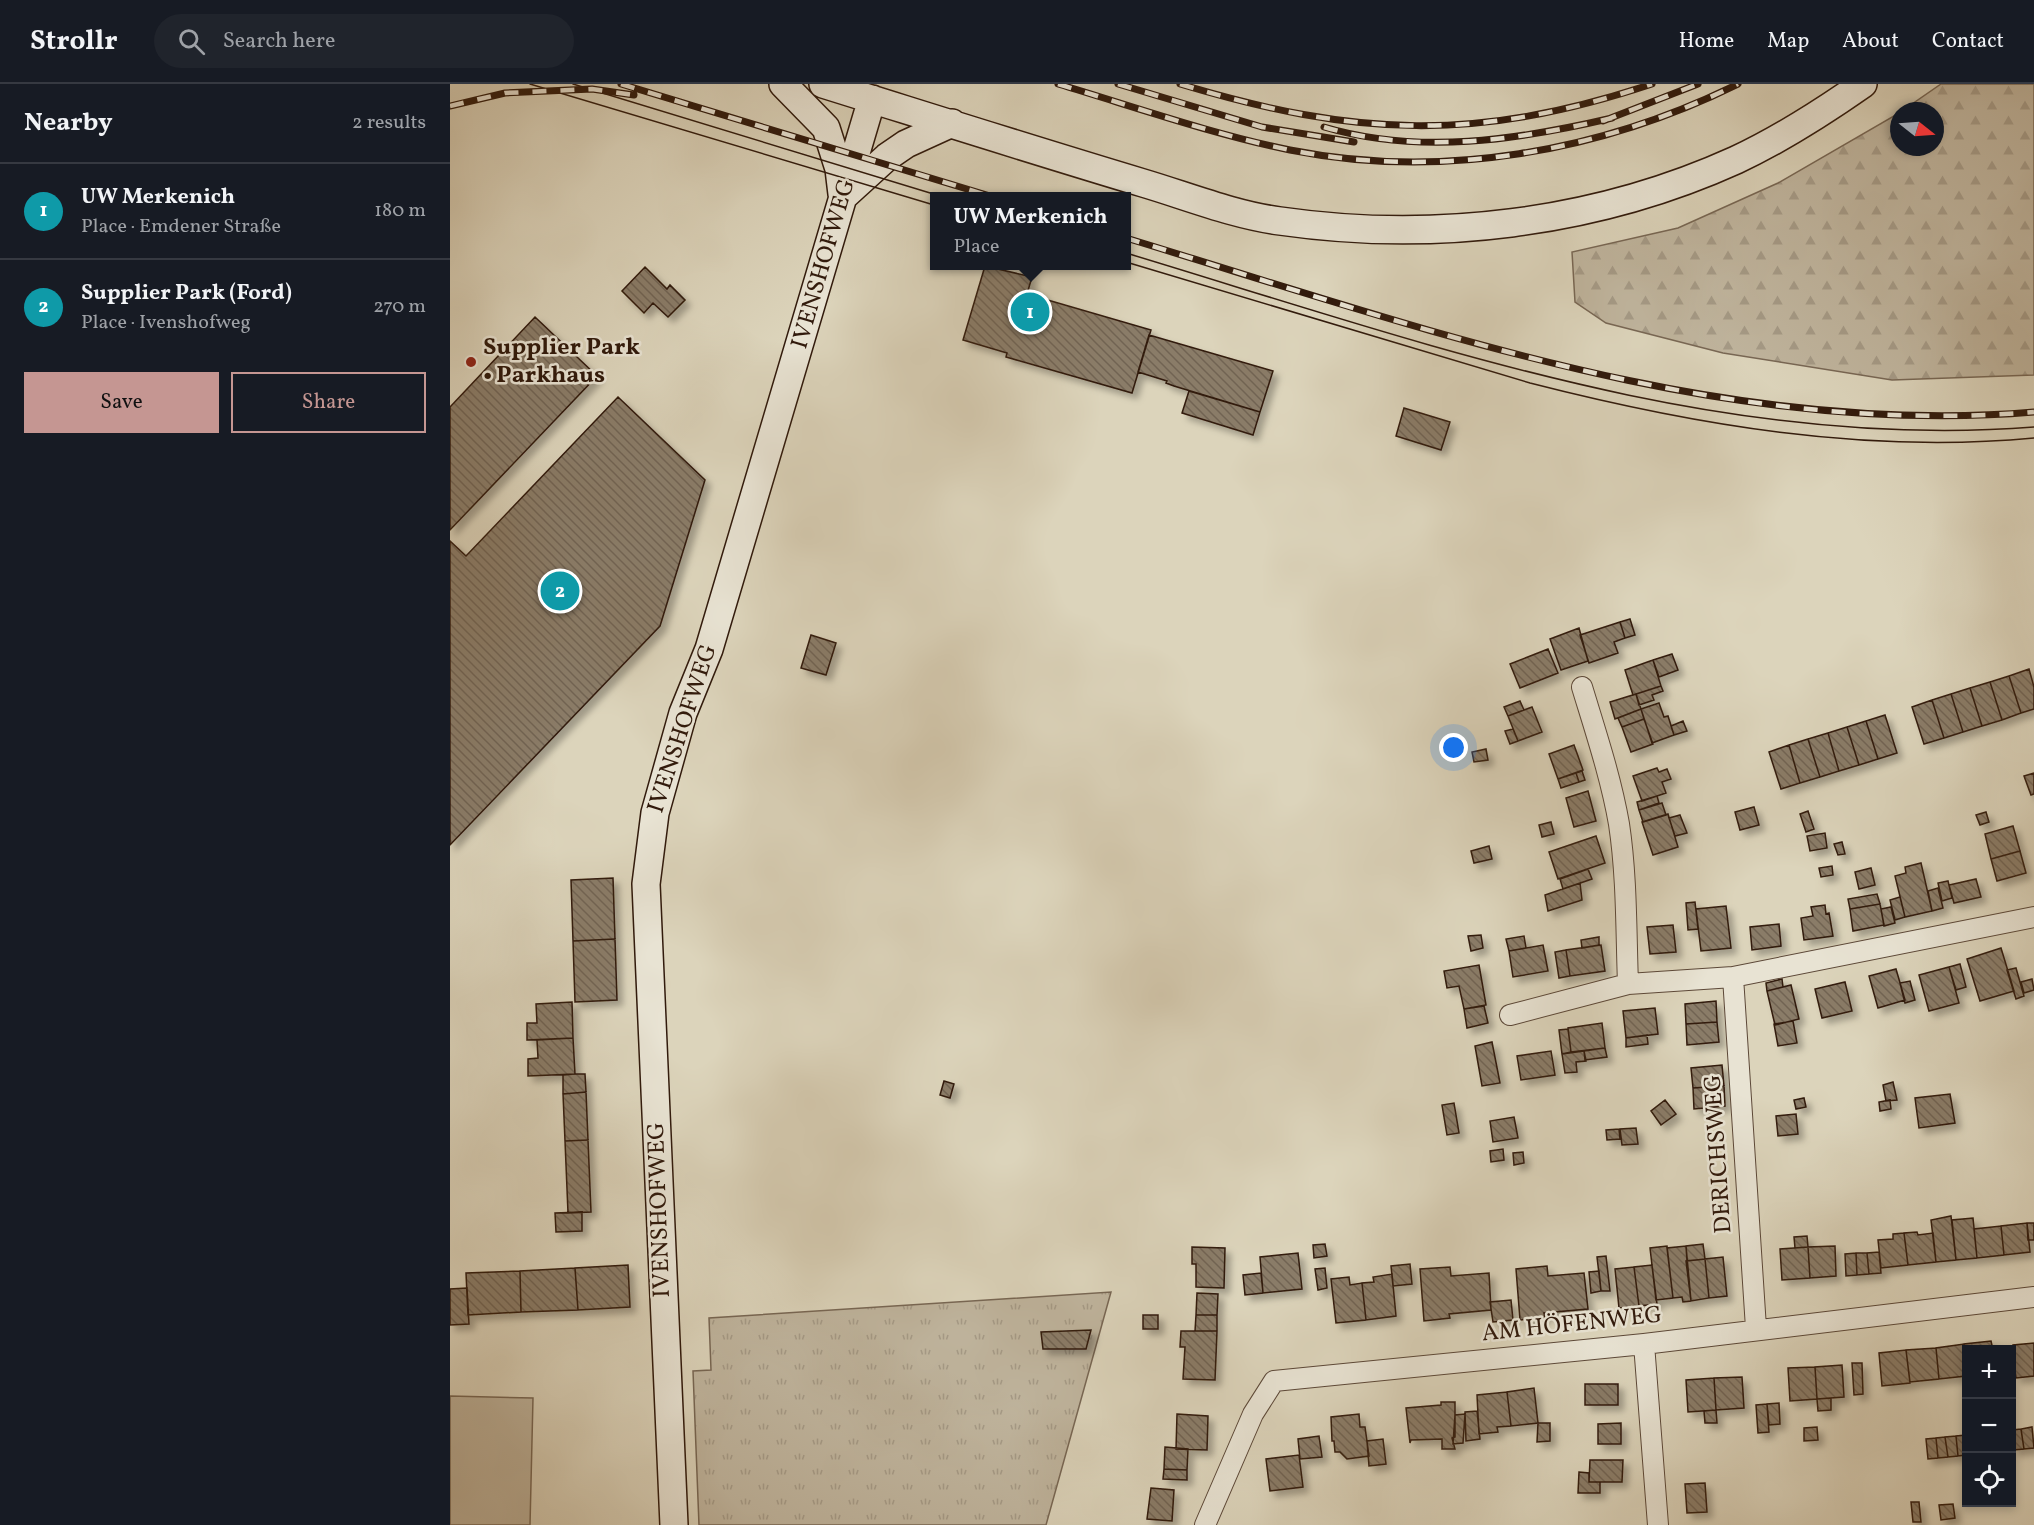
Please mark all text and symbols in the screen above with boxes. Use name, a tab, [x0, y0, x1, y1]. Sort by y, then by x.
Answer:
search box	[154, 14, 574, 68]
text: Strollr	[30, 22, 118, 61]
icon: search	[175, 25, 208, 58]
text: Search here	[223, 26, 335, 57]
text: Home	[1679, 27, 1734, 56]
text: Map	[1767, 27, 1809, 56]
text: About	[1842, 27, 1899, 56]
text: Contact	[1932, 27, 2004, 56]
north arrow	[1890, 102, 1944, 156]
text: Nearby	[24, 105, 113, 141]
text: 2 results	[352, 109, 426, 137]
street label: IVENSHOFWEG	[783, 175, 865, 353]
text: UW Merkenich	[81, 182, 235, 213]
popup	[930, 192, 1131, 270]
text: 1	[39, 197, 48, 225]
text: 180 m	[374, 197, 426, 225]
text: UW Merkenich	[954, 202, 1108, 233]
text: Place · Emdener Straße	[81, 213, 281, 241]
text: Place	[954, 233, 999, 261]
text: Supplier Park (Ford)	[81, 278, 292, 309]
pin: 1	[1010, 290, 1050, 334]
text: 2	[38, 293, 49, 321]
text: 270 m	[373, 293, 426, 321]
text: Place · Ivenshofweg	[81, 309, 251, 337]
place label: Supplier Park • Parkhaus	[483, 331, 641, 393]
marker: Supplier Park • Parkhaus	[464, 355, 478, 369]
button: Save	[24, 372, 219, 433]
button: Share	[231, 372, 426, 433]
pin: 2	[540, 568, 580, 614]
street label: IVENSHOFWEG	[640, 640, 726, 818]
your location	[1439, 733, 1468, 762]
street label: DERICHSWEG	[1696, 1073, 1742, 1235]
street label: IVENSHOFWEG	[640, 1122, 680, 1298]
street label: AM HÖFENWEG	[1480, 1299, 1664, 1351]
map controls	[1962, 1345, 2016, 1507]
button: +	[1962, 1345, 2016, 1399]
button: −	[1962, 1399, 2016, 1453]
button: locate	[1962, 1453, 2016, 1507]

